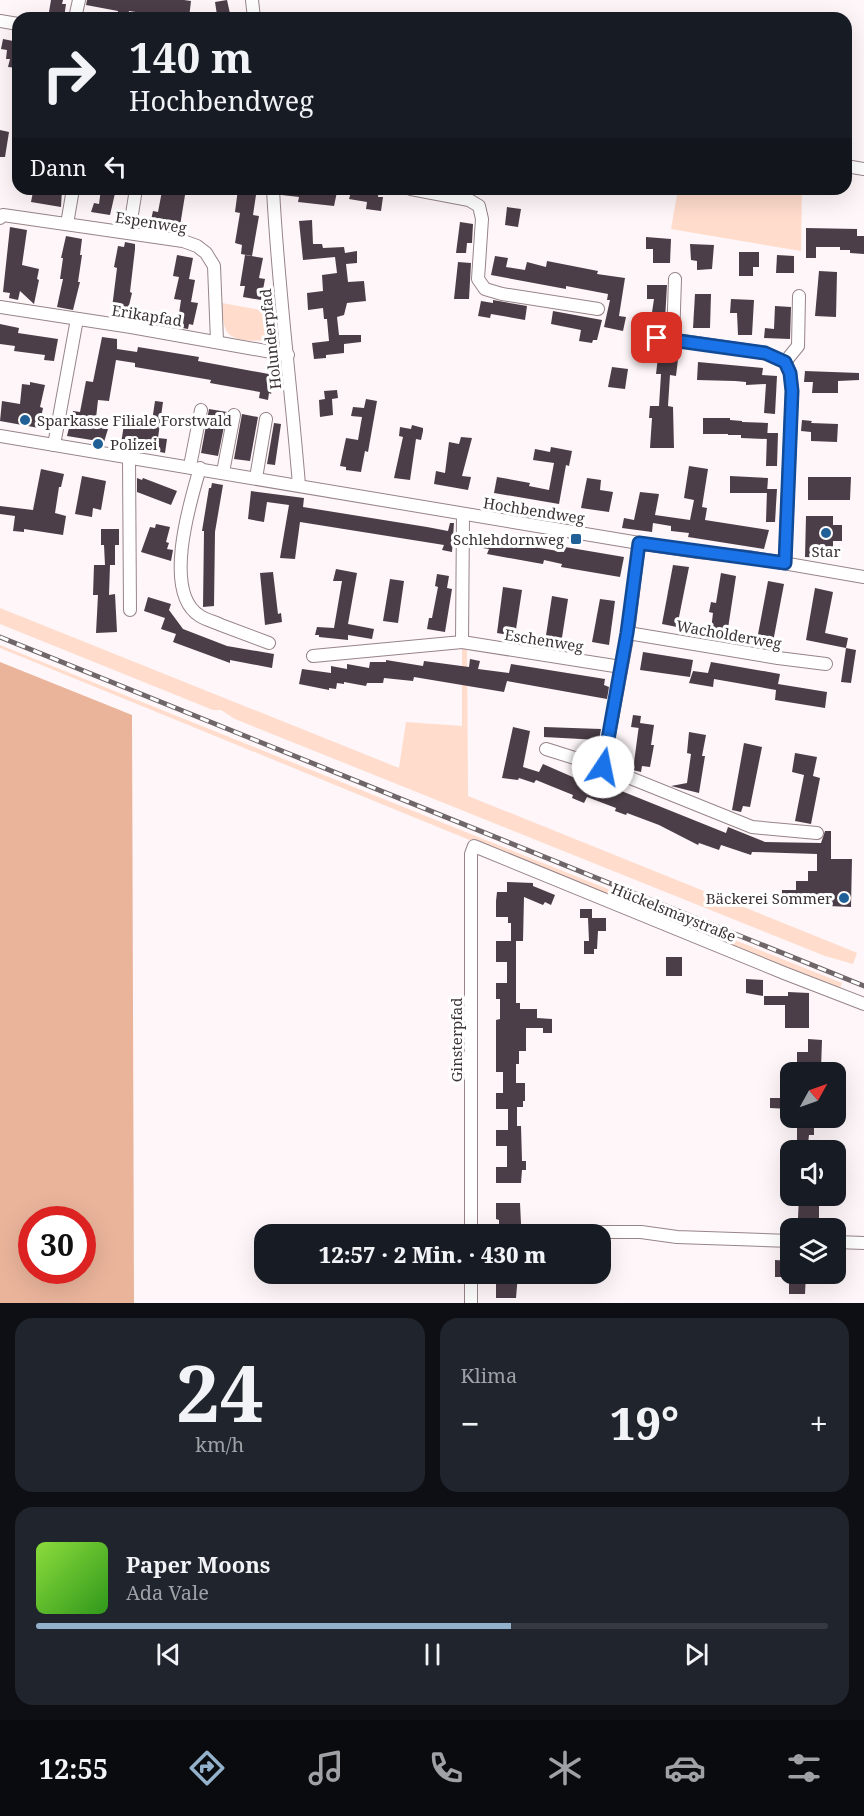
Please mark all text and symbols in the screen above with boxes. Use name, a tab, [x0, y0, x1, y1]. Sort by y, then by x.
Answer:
text: 140 m	[129, 28, 253, 85]
icon: right	[30, 36, 108, 114]
text: Hochbendweg	[129, 82, 314, 119]
icon: left	[99, 150, 132, 183]
text: Dann	[30, 152, 87, 182]
street label: Espenweg	[114, 206, 188, 238]
street label: Holunderpfad	[255, 288, 285, 390]
street label: Erikapfad	[110, 300, 184, 330]
pin	[631, 312, 682, 363]
icon: arrive	[640, 321, 673, 354]
place label: Sparkasse Filiale Forstwald	[37, 410, 232, 430]
marker: Sparkasse Filiale Forstwald	[18, 413, 32, 427]
place label: Polizei	[110, 434, 158, 454]
marker: Polizei	[91, 437, 105, 451]
street label: Hochbendweg	[482, 492, 586, 528]
marker: Star	[819, 526, 833, 540]
place label: Schlehdornweg	[453, 529, 564, 549]
marker: Schlehdornweg	[569, 532, 583, 546]
place label: Star	[812, 541, 840, 561]
street label: Wacholderweg	[675, 615, 783, 653]
street label: Eschenweg	[503, 624, 585, 656]
position arrow	[571, 735, 635, 799]
street label: Hückelsmaystraße	[609, 878, 739, 946]
place label: Bäckerei Sommer	[706, 888, 832, 908]
marker: Bäckerei Sommer	[837, 891, 851, 905]
street label: Ginsterpfad	[446, 998, 466, 1082]
north arrow	[780, 1062, 846, 1128]
map controls	[780, 1062, 846, 1284]
button: sound	[780, 1140, 846, 1206]
speed limit sign: 30	[18, 1206, 96, 1284]
button: layers	[780, 1218, 846, 1284]
text: 12:57 · 2 Min. · 430 m	[319, 1239, 546, 1269]
text: 24	[176, 1339, 264, 1445]
text: Klima	[461, 1362, 517, 1389]
text: 19°	[610, 1392, 679, 1453]
text: −	[461, 1401, 480, 1446]
text: +	[810, 1401, 828, 1446]
text: km/h	[195, 1431, 244, 1458]
text: Paper Moons	[126, 1549, 270, 1579]
text: Ada Vale	[126, 1579, 209, 1606]
icon: previous	[152, 1638, 185, 1671]
icon: pause	[416, 1638, 449, 1671]
icon: next	[680, 1638, 713, 1671]
icon: directions	[186, 1747, 228, 1789]
icon: music	[305, 1747, 347, 1789]
icon: phone	[425, 1747, 467, 1789]
icon: climate	[544, 1747, 586, 1789]
icon: car	[664, 1747, 706, 1789]
icon: filters	[783, 1747, 825, 1789]
text: 12:55	[39, 1750, 108, 1787]

